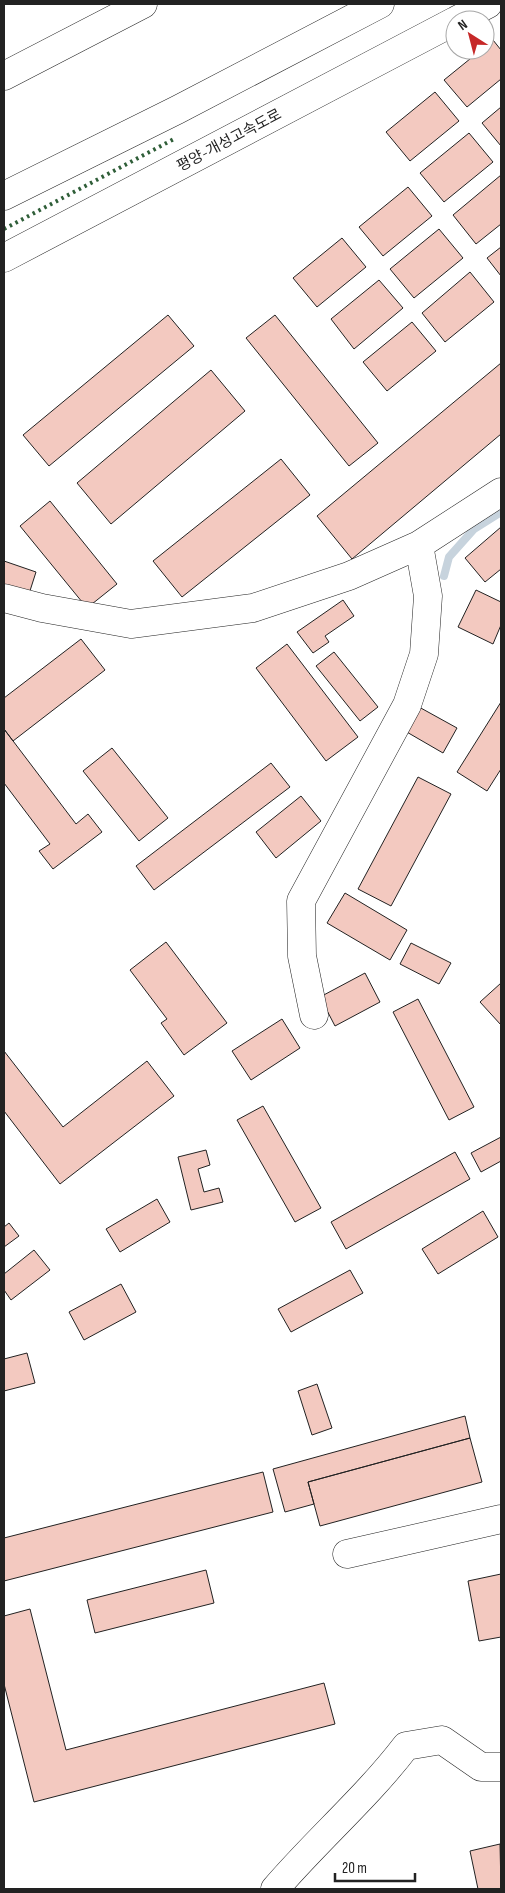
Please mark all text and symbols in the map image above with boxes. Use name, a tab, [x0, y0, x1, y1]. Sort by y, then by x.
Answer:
north arrow	[445, 10, 495, 60]
text: N	[455, 16, 471, 34]
street label: 평양-개성고속도로	[174, 105, 285, 176]
scale bar	[335, 1850, 415, 1882]
text: 20 m	[342, 1859, 367, 1878]

